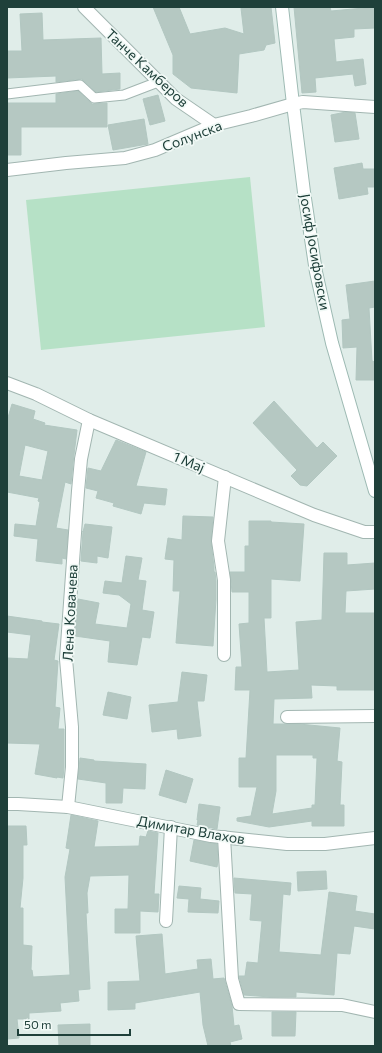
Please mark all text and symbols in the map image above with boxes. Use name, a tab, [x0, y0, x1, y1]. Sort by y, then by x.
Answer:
street label: Танче Камберов	[102, 25, 192, 110]
street label: Солунска	[159, 116, 224, 155]
street label: Јосиф Јосифовски	[297, 192, 334, 311]
street label: 1 Мај	[171, 447, 208, 476]
street label: Лена Ковачева	[58, 564, 81, 662]
street label: Димитар Влахов	[136, 812, 246, 847]
scale bar	[18, 1011, 130, 1037]
text: 50 m	[24, 1017, 52, 1031]

